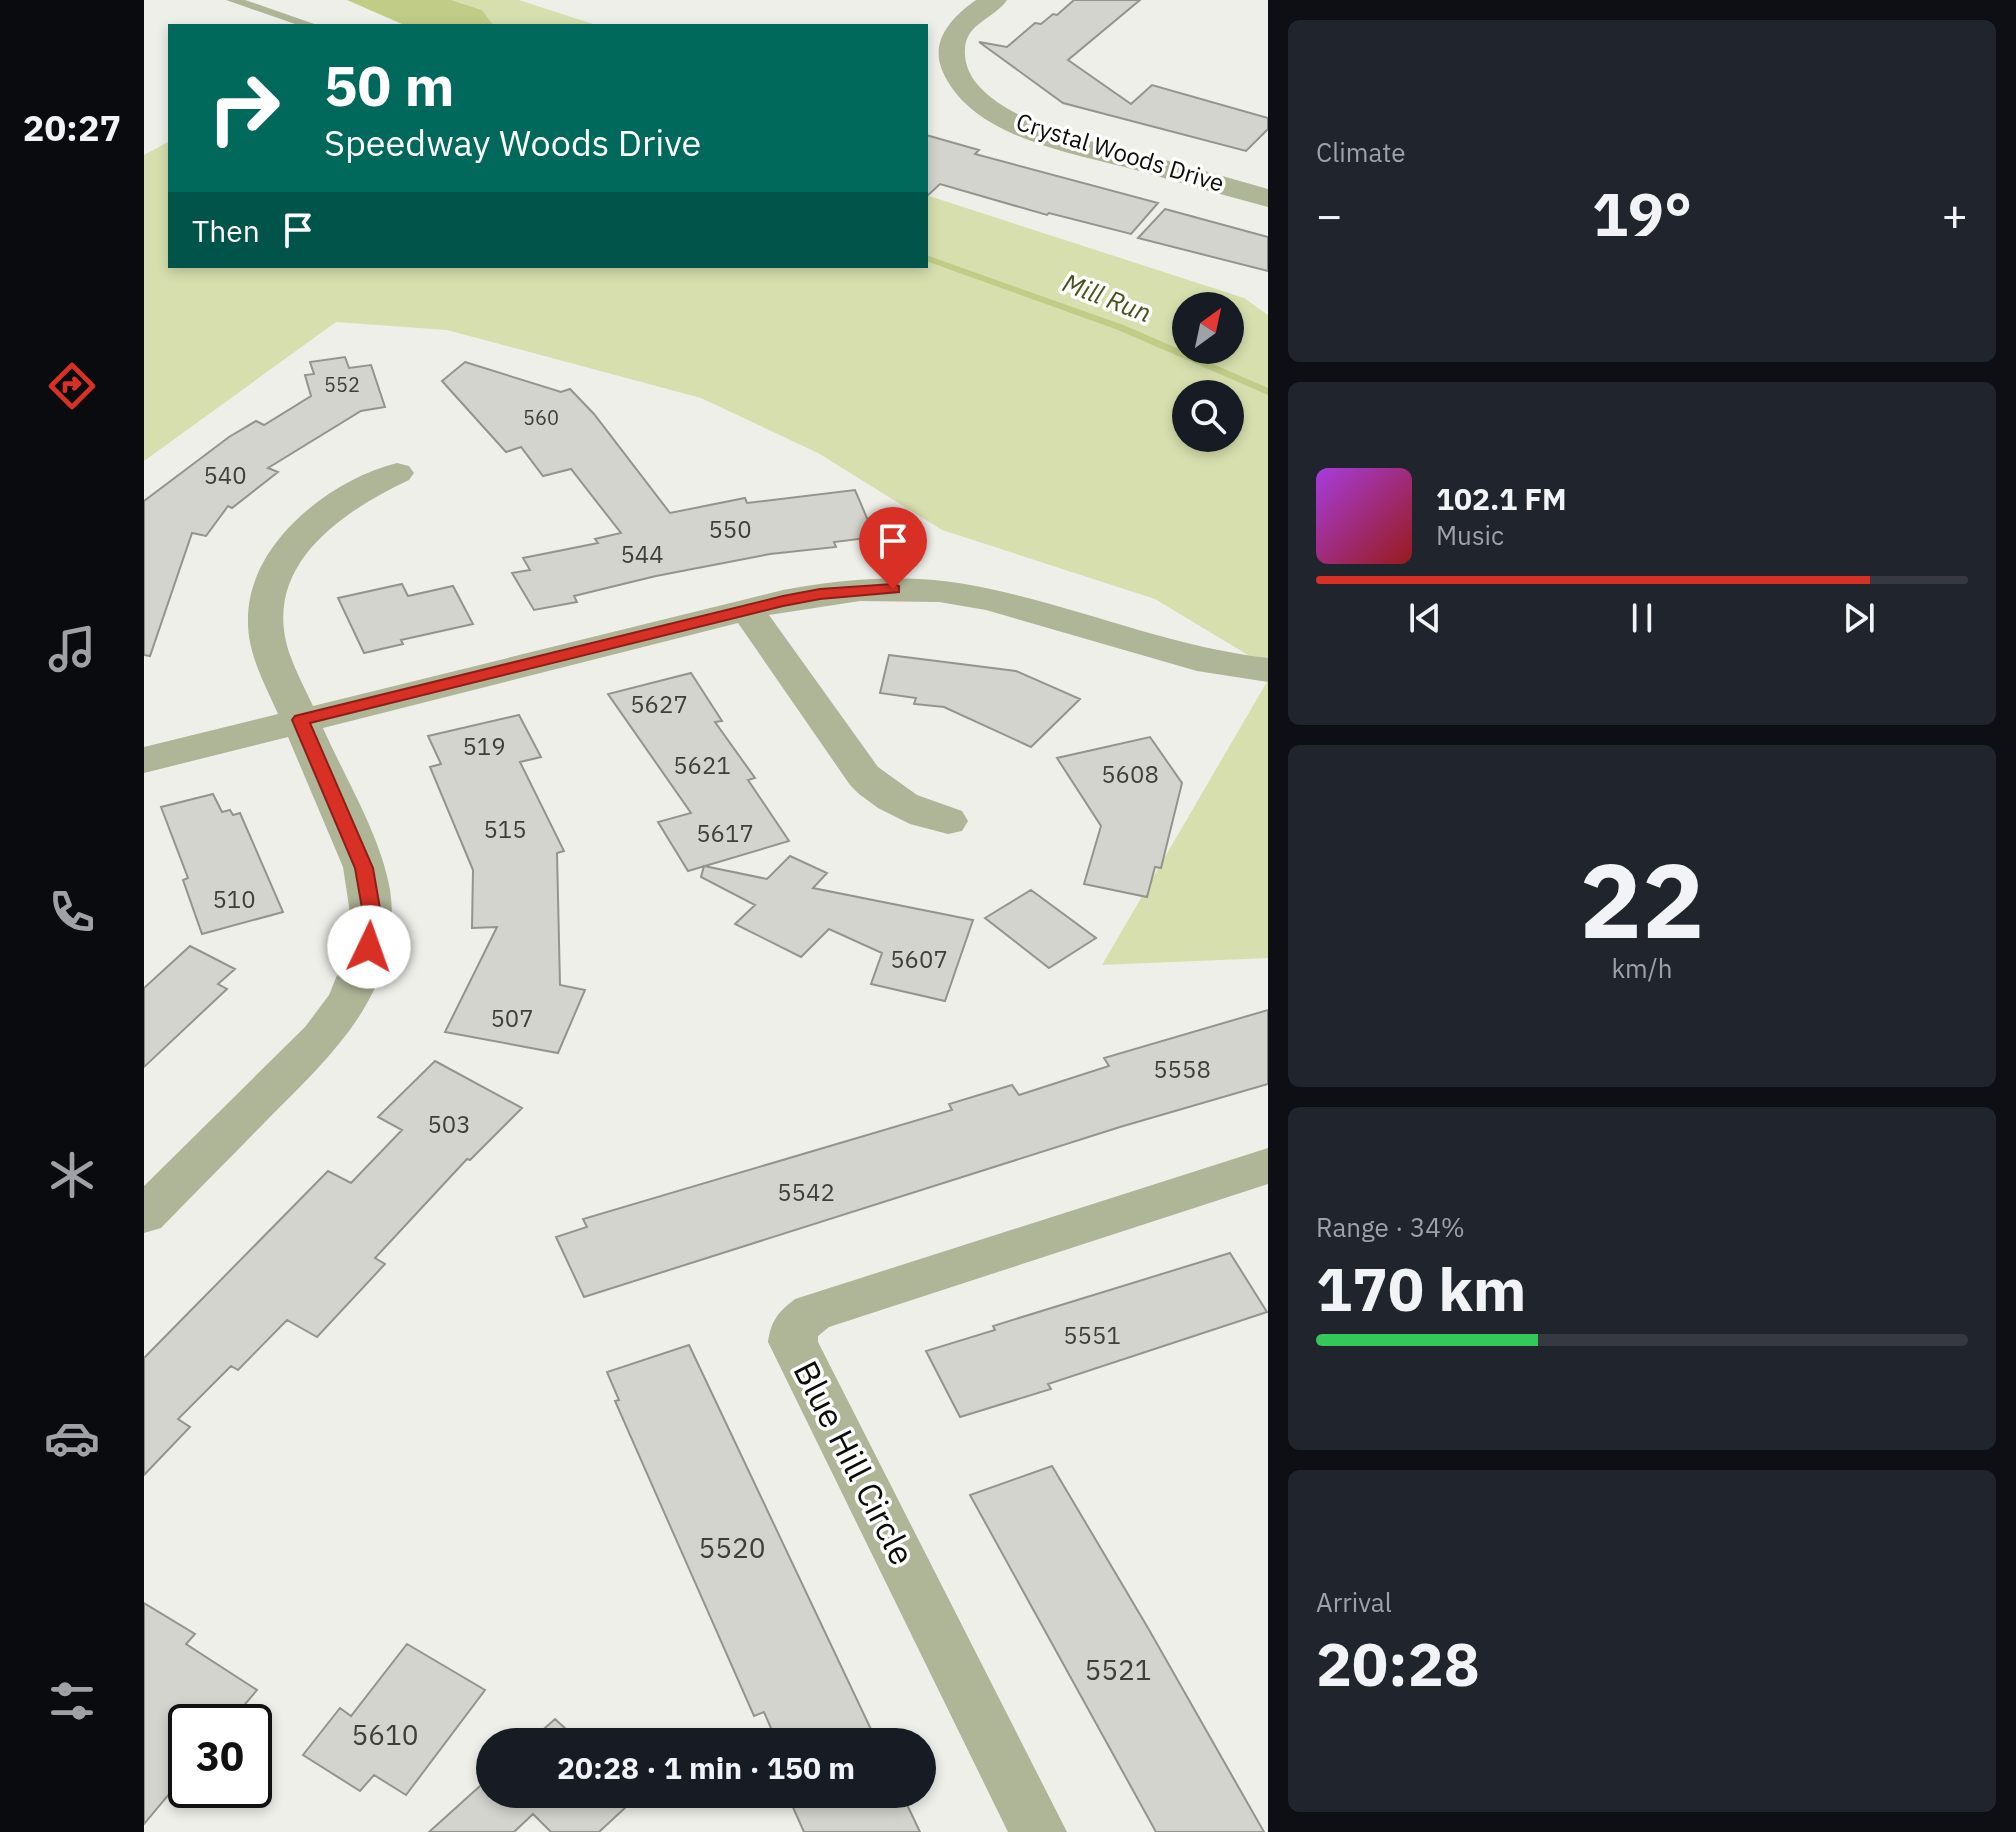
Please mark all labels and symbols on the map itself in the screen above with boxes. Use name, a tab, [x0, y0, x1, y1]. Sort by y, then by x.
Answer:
street label: Crystal Woods Drive	[1012, 105, 1228, 199]
water label: Mill Run	[1058, 265, 1156, 329]
north arrow	[1172, 292, 1244, 364]
house number: 552	[324, 371, 360, 398]
house number: 560	[523, 404, 559, 431]
house number: 540	[203, 459, 247, 491]
pin	[859, 507, 927, 589]
house number: 550	[708, 513, 752, 545]
house number: 544	[620, 538, 664, 570]
house number: 5627	[630, 688, 688, 720]
house number: 519	[462, 730, 506, 762]
house number: 5621	[673, 749, 731, 781]
house number: 5608	[1101, 758, 1159, 790]
house number: 515	[483, 813, 527, 845]
house number: 5617	[696, 817, 754, 849]
house number: 510	[212, 883, 256, 915]
position arrow	[327, 905, 411, 989]
house number: 5607	[890, 943, 948, 975]
house number: 507	[490, 1002, 534, 1034]
house number: 5558	[1153, 1053, 1211, 1085]
house number: 503	[427, 1108, 471, 1140]
house number: 5542	[777, 1176, 835, 1208]
house number: 5551	[1063, 1319, 1121, 1351]
street label: Blue Hill Circle	[785, 1353, 925, 1572]
house number: 5520	[698, 1529, 766, 1566]
house number: 5521	[1084, 1651, 1152, 1688]
speed limit sign: 30	[168, 1704, 272, 1808]
house number: 5610	[351, 1716, 419, 1753]

